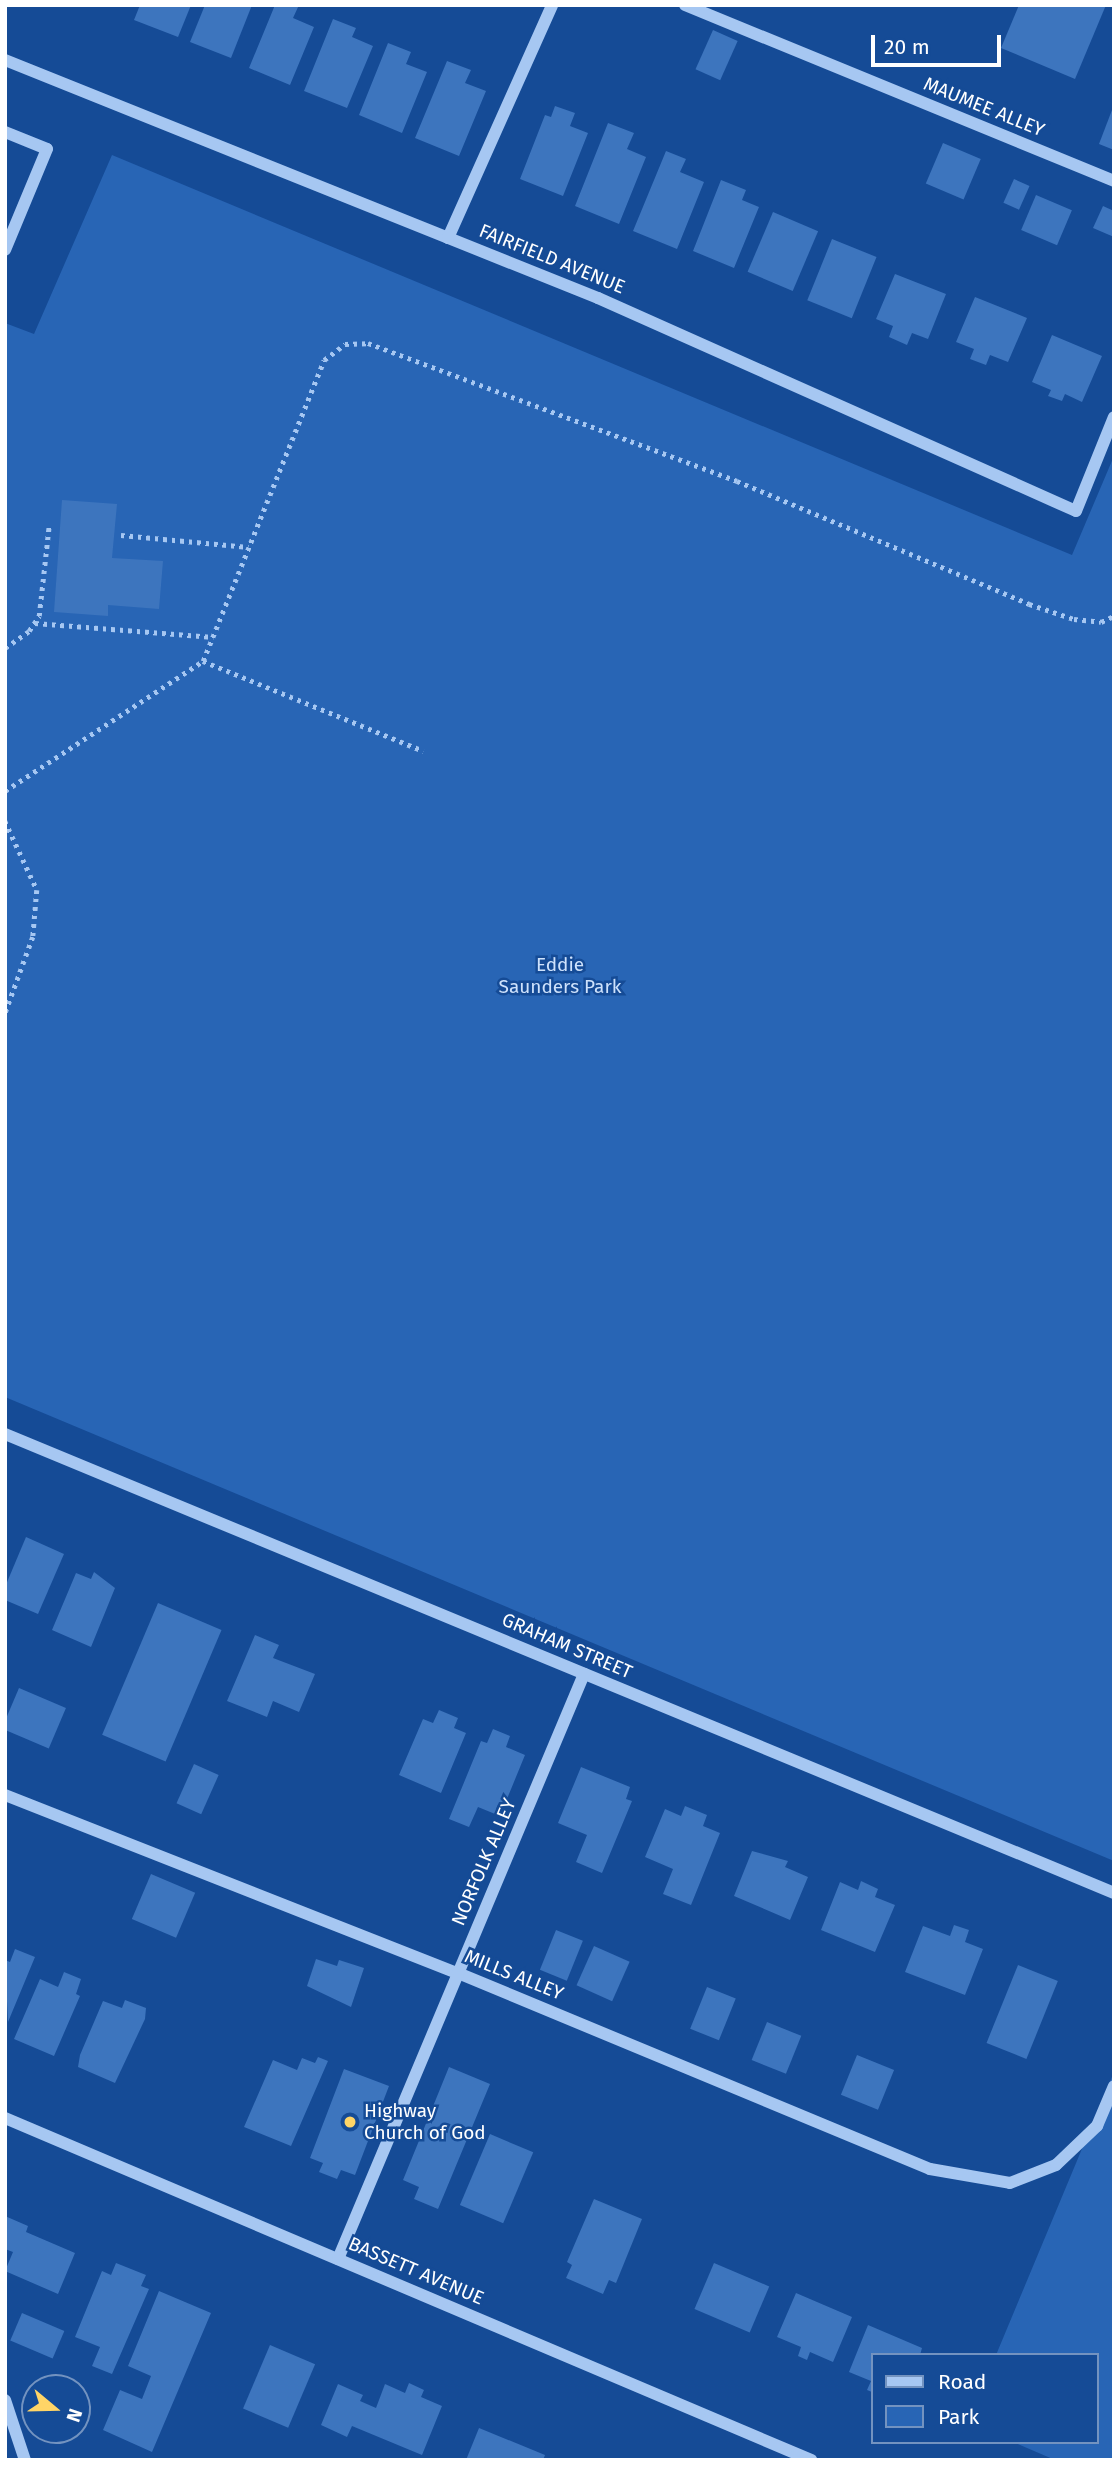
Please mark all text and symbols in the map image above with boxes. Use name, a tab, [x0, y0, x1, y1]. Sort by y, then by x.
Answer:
scale bar	[874, 21, 1004, 65]
text: 20 m	[884, 34, 930, 60]
street label: MAUMEE ALLEY	[920, 72, 1048, 142]
street label: FAIRFIELD AVENUE	[476, 219, 628, 299]
park label: Eddie Saunders Park	[499, 954, 621, 998]
street label: GRAHAM STREET	[498, 1608, 636, 1684]
street label: NORFOLK ALLEY	[447, 1795, 521, 1929]
street label: MILLS ALLEY	[461, 1945, 567, 2005]
place label: Highway Church of God	[364, 2100, 486, 2144]
marker: Highway Church of God	[342, 2114, 358, 2130]
street label: BASSETT AVENUE	[345, 2232, 487, 2310]
legend	[870, 2353, 1098, 2444]
text: Road	[938, 2369, 986, 2395]
north arrow	[21, 2374, 91, 2444]
text: Park	[938, 2404, 979, 2430]
text: N	[62, 2406, 87, 2425]

